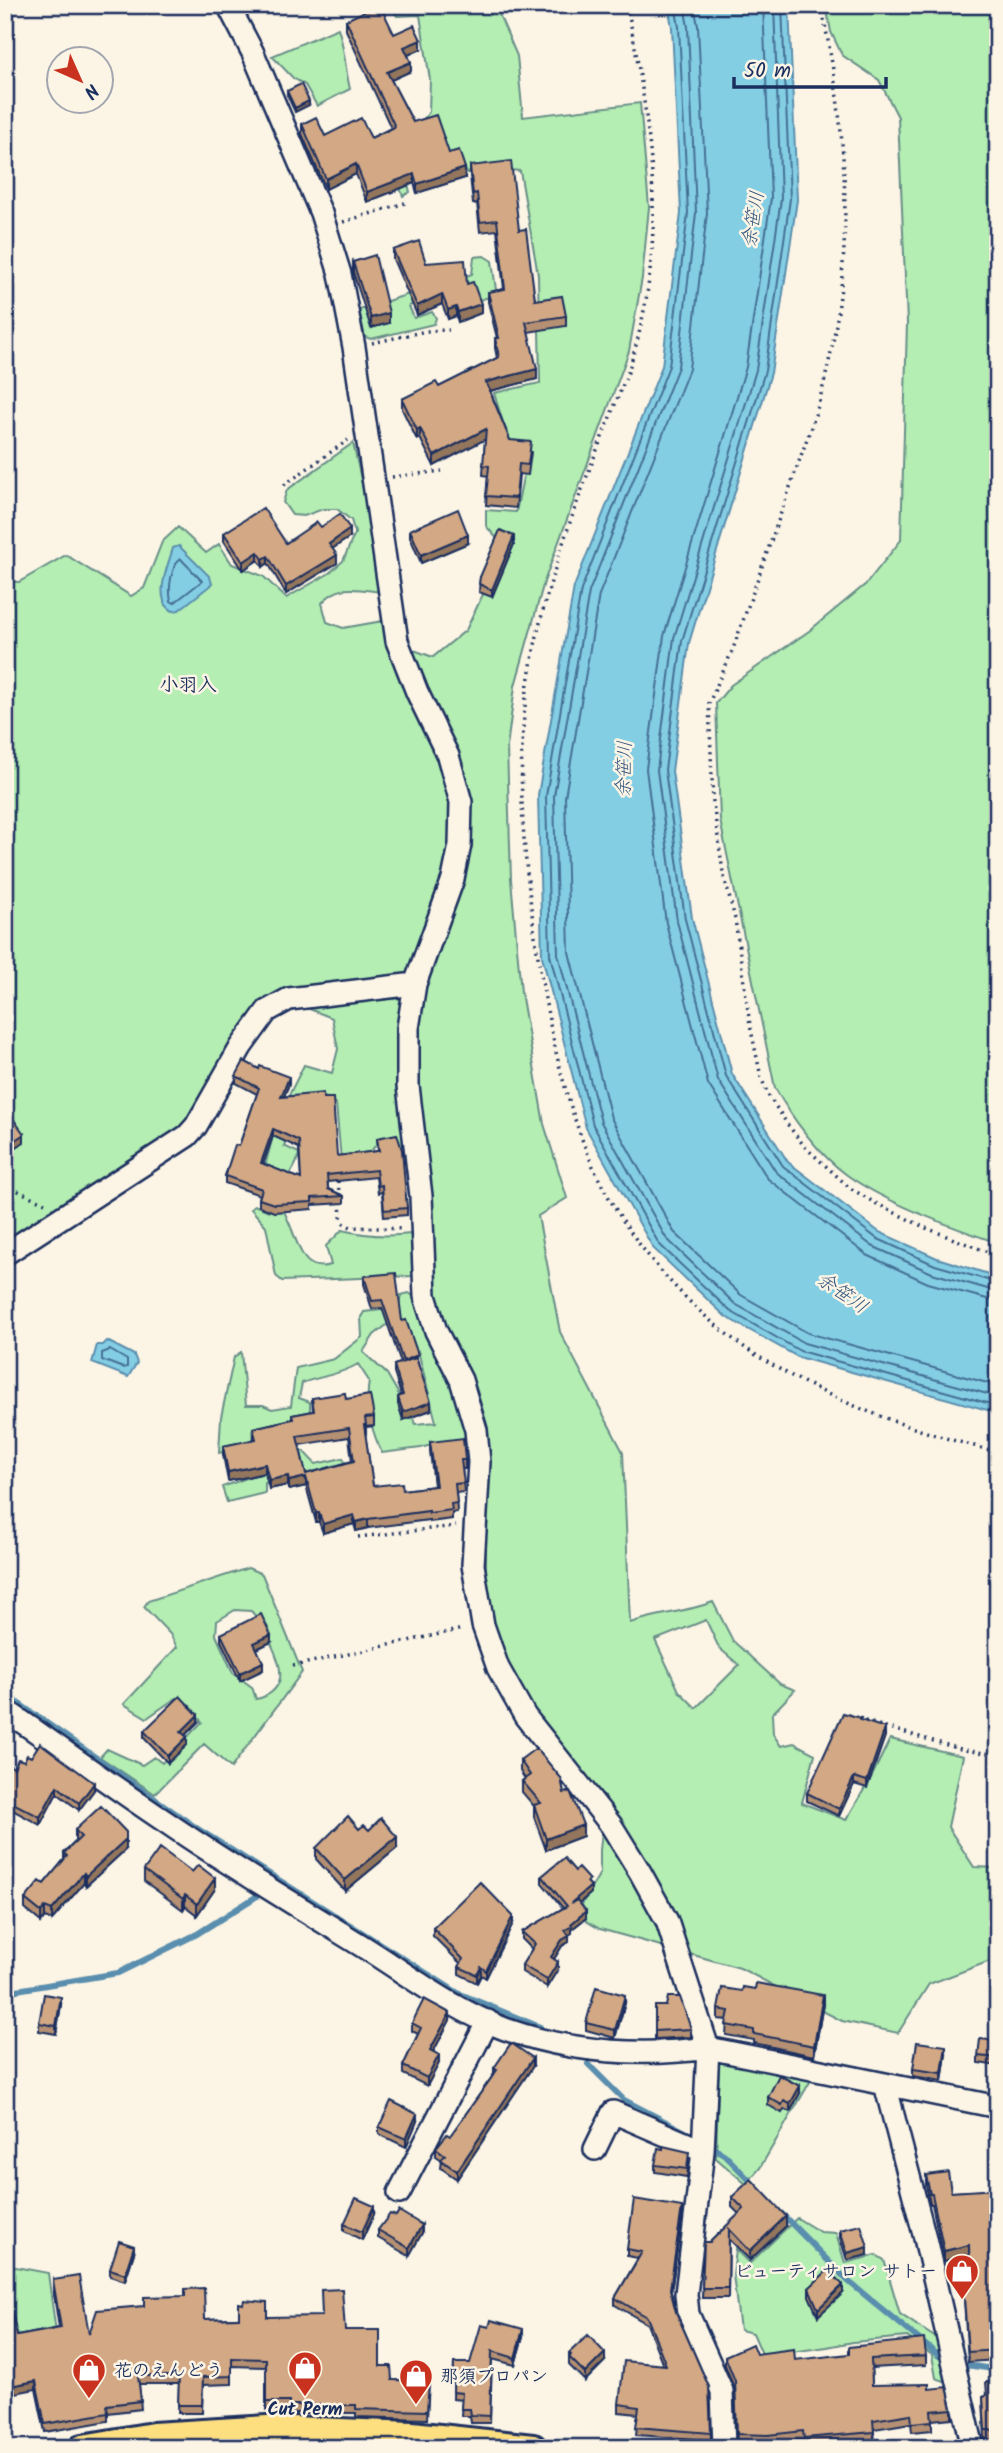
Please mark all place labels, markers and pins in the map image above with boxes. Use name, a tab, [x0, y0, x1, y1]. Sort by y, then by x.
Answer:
shop icon: ビューティサロン サトー	[943, 2252, 981, 2301]
place label: ビューティサロン サトー	[735, 2258, 937, 2287]
shop icon: Cut Perm	[286, 2349, 324, 2398]
shop icon: 花のえんどう	[70, 2351, 108, 2400]
place label: 花のえんどう	[114, 2357, 223, 2386]
shop icon: 那須プロパン	[397, 2357, 435, 2406]
place label: 那須プロパン	[440, 2363, 548, 2392]
place label: Cut Perm	[268, 2396, 343, 2425]

